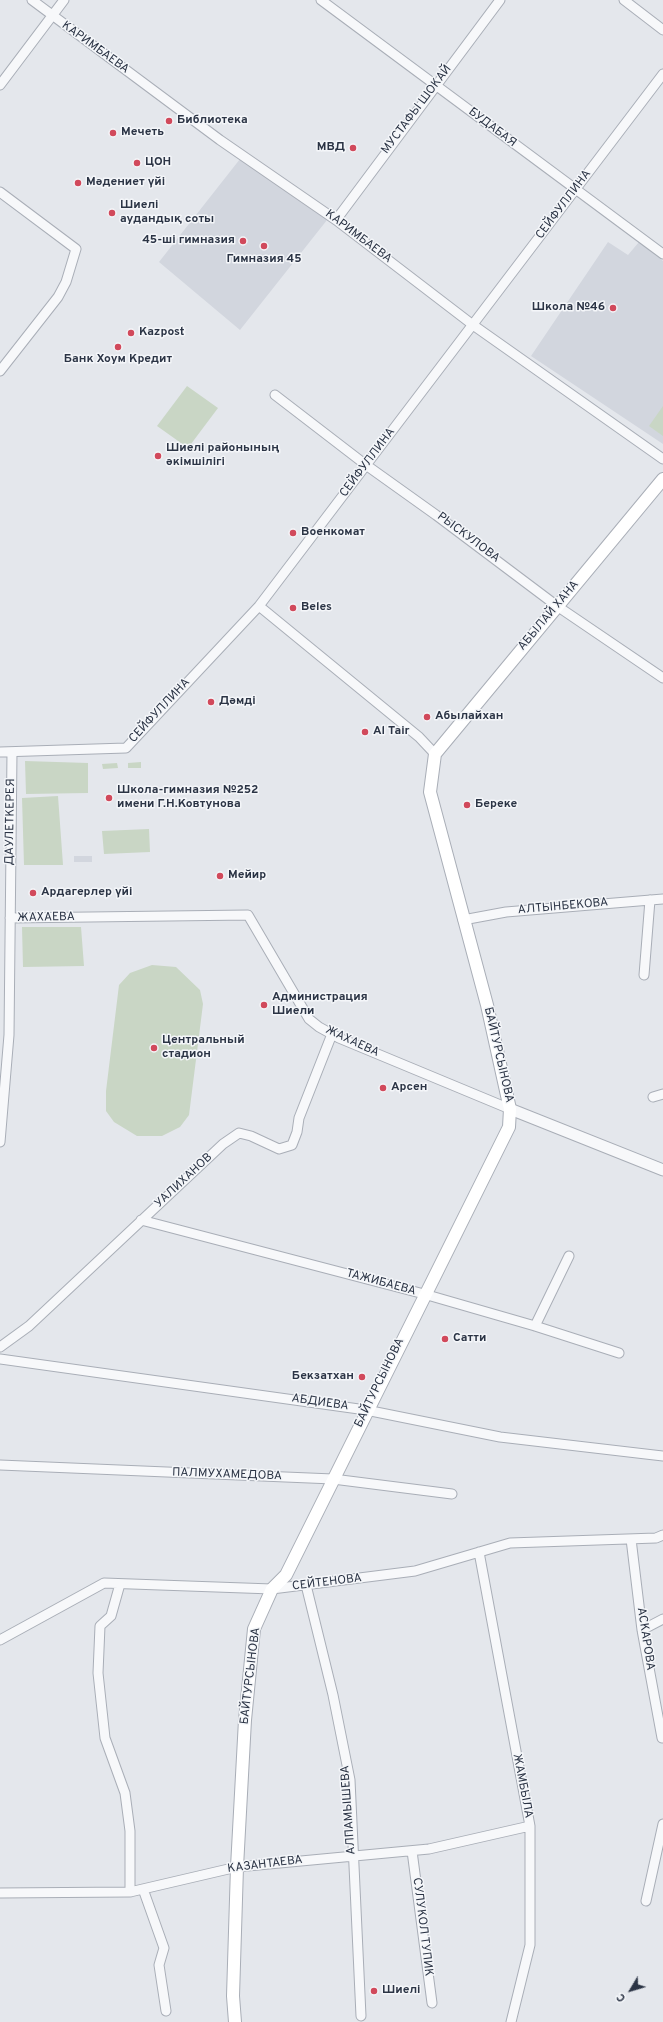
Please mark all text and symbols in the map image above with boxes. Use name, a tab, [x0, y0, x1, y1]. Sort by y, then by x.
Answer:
street label: КАРИМБАЕВА	[59, 19, 131, 77]
street label: МУСТАФЫ ШОКАЙ	[379, 63, 455, 157]
street label: БУДАБАЯ	[465, 105, 519, 151]
place label: Библиотека	[177, 114, 248, 128]
marker: Библиотека	[164, 116, 174, 126]
place label: Мечеть	[121, 126, 164, 140]
marker: Мечеть	[108, 128, 118, 138]
place label: МВД	[317, 141, 345, 155]
marker: МВД	[348, 143, 358, 153]
place label: ЦОН	[145, 156, 171, 170]
marker: ЦОН	[132, 158, 142, 168]
street label: СЕЙФУЛЛИНА	[533, 168, 595, 242]
place label: Мәдениет үйі	[86, 176, 165, 190]
marker: Мәдениет үйі	[73, 178, 83, 188]
place label: Шиелі аудандық соты	[120, 199, 214, 227]
street label: КАРИМБАЕВА	[322, 207, 394, 267]
marker: Шиелі аудандық соты	[107, 208, 117, 218]
place label: 45-ші гимназия	[142, 234, 235, 248]
marker: 45-ші гимназия	[238, 236, 248, 246]
marker: Гимназия 45	[259, 241, 269, 251]
place label: Гимназия 45	[226, 253, 302, 267]
place label: Школа №46	[532, 301, 605, 315]
marker: Школа №46	[608, 303, 618, 313]
place label: Kazpost	[139, 326, 185, 340]
marker: Kazpost	[126, 328, 136, 338]
marker: Банк Хоум Кредит	[113, 342, 123, 352]
place label: Банк Хоум Кредит	[64, 353, 172, 367]
street label: СЕЙФУЛЛИНА	[337, 426, 399, 500]
place label: Шиелі районының әкімшілігі	[166, 442, 279, 470]
marker: Шиелі районының әкімшілігі	[153, 451, 163, 461]
street label: РЫСКУЛОВА	[434, 510, 502, 566]
place label: Военкомат	[301, 526, 365, 540]
marker: Военкомат	[288, 528, 298, 538]
street label: АБЫЛАЙ ХАНА	[516, 578, 582, 654]
place label: Beles	[301, 601, 332, 615]
marker: Beles	[288, 603, 298, 613]
street label: СЕЙФУЛЛИНА	[126, 676, 194, 746]
place label: Дәмді	[219, 695, 256, 709]
marker: Дәмді	[206, 697, 216, 707]
place label: Абылайхан	[435, 710, 503, 724]
marker: Абылайхан	[422, 712, 432, 722]
place label: Al Tair	[373, 725, 410, 739]
marker: Al Tair	[360, 727, 370, 737]
street label: ДАУЛЕТКЕРЕЯ	[3, 778, 19, 866]
place label: Школа-гимназия №252 имени Г.Н.Ковтунова	[117, 784, 258, 812]
marker: Школа-гимназия №252 имени Г.Н.Ковтунова	[104, 793, 114, 803]
place label: Береке	[475, 798, 517, 812]
marker: Береке	[462, 800, 472, 810]
place label: Мейир	[228, 869, 266, 883]
marker: Мейир	[215, 871, 225, 881]
place label: Ардагерлер үйі	[41, 886, 132, 900]
marker: Ардагерлер үйі	[28, 888, 38, 898]
street label: АЛТЫНБЕКОВА	[517, 896, 609, 918]
street label: ЖАХАЕВА	[17, 910, 75, 926]
place label: Администрация Шиели	[272, 991, 368, 1019]
marker: Администрация Шиели	[259, 1000, 269, 1010]
street label: БАЙТУРСЫНОВА	[480, 1006, 516, 1104]
street label: ЖАХАЕВА	[323, 1023, 381, 1061]
place label: Центральный стадион	[162, 1034, 245, 1062]
marker: Центральный стадион	[149, 1043, 159, 1053]
place label: Арсен	[391, 1081, 427, 1095]
marker: Арсен	[378, 1083, 388, 1093]
street label: УАЛИХАНОВ	[152, 1151, 216, 1211]
street label: ТАЖИБАЕВА	[345, 1267, 417, 1299]
place label: Сатти	[453, 1332, 486, 1346]
marker: Сатти	[440, 1334, 450, 1344]
street label: БАЙТУРСЫНОВА	[352, 1336, 408, 1430]
place label: Бекзатхан	[292, 1370, 354, 1384]
marker: Бекзатхан	[357, 1372, 367, 1382]
street label: АБДИЕВА	[291, 1392, 349, 1414]
street label: ПАЛМУХАМЕДОВА	[172, 1466, 282, 1484]
street label: СЕЙТЕНОВА	[291, 1572, 363, 1594]
street label: АСКАРОВА	[633, 1606, 657, 1672]
street label: БАЙТУРСЫНОВА	[238, 1627, 264, 1725]
street label: ЖАМБЫЛА	[509, 1753, 535, 1819]
street label: АЛПАМЫШЕВА	[339, 1765, 359, 1855]
street label: КАЗАНТАЕВА	[226, 1853, 304, 1877]
street label: СУЛУКОЛ ТУПИК	[409, 1877, 435, 1977]
north arrow	[611, 1970, 651, 2010]
place label: Шиелі	[382, 1984, 421, 1998]
marker: Шиелі	[369, 1986, 379, 1996]
text: С	[614, 1990, 629, 2004]

